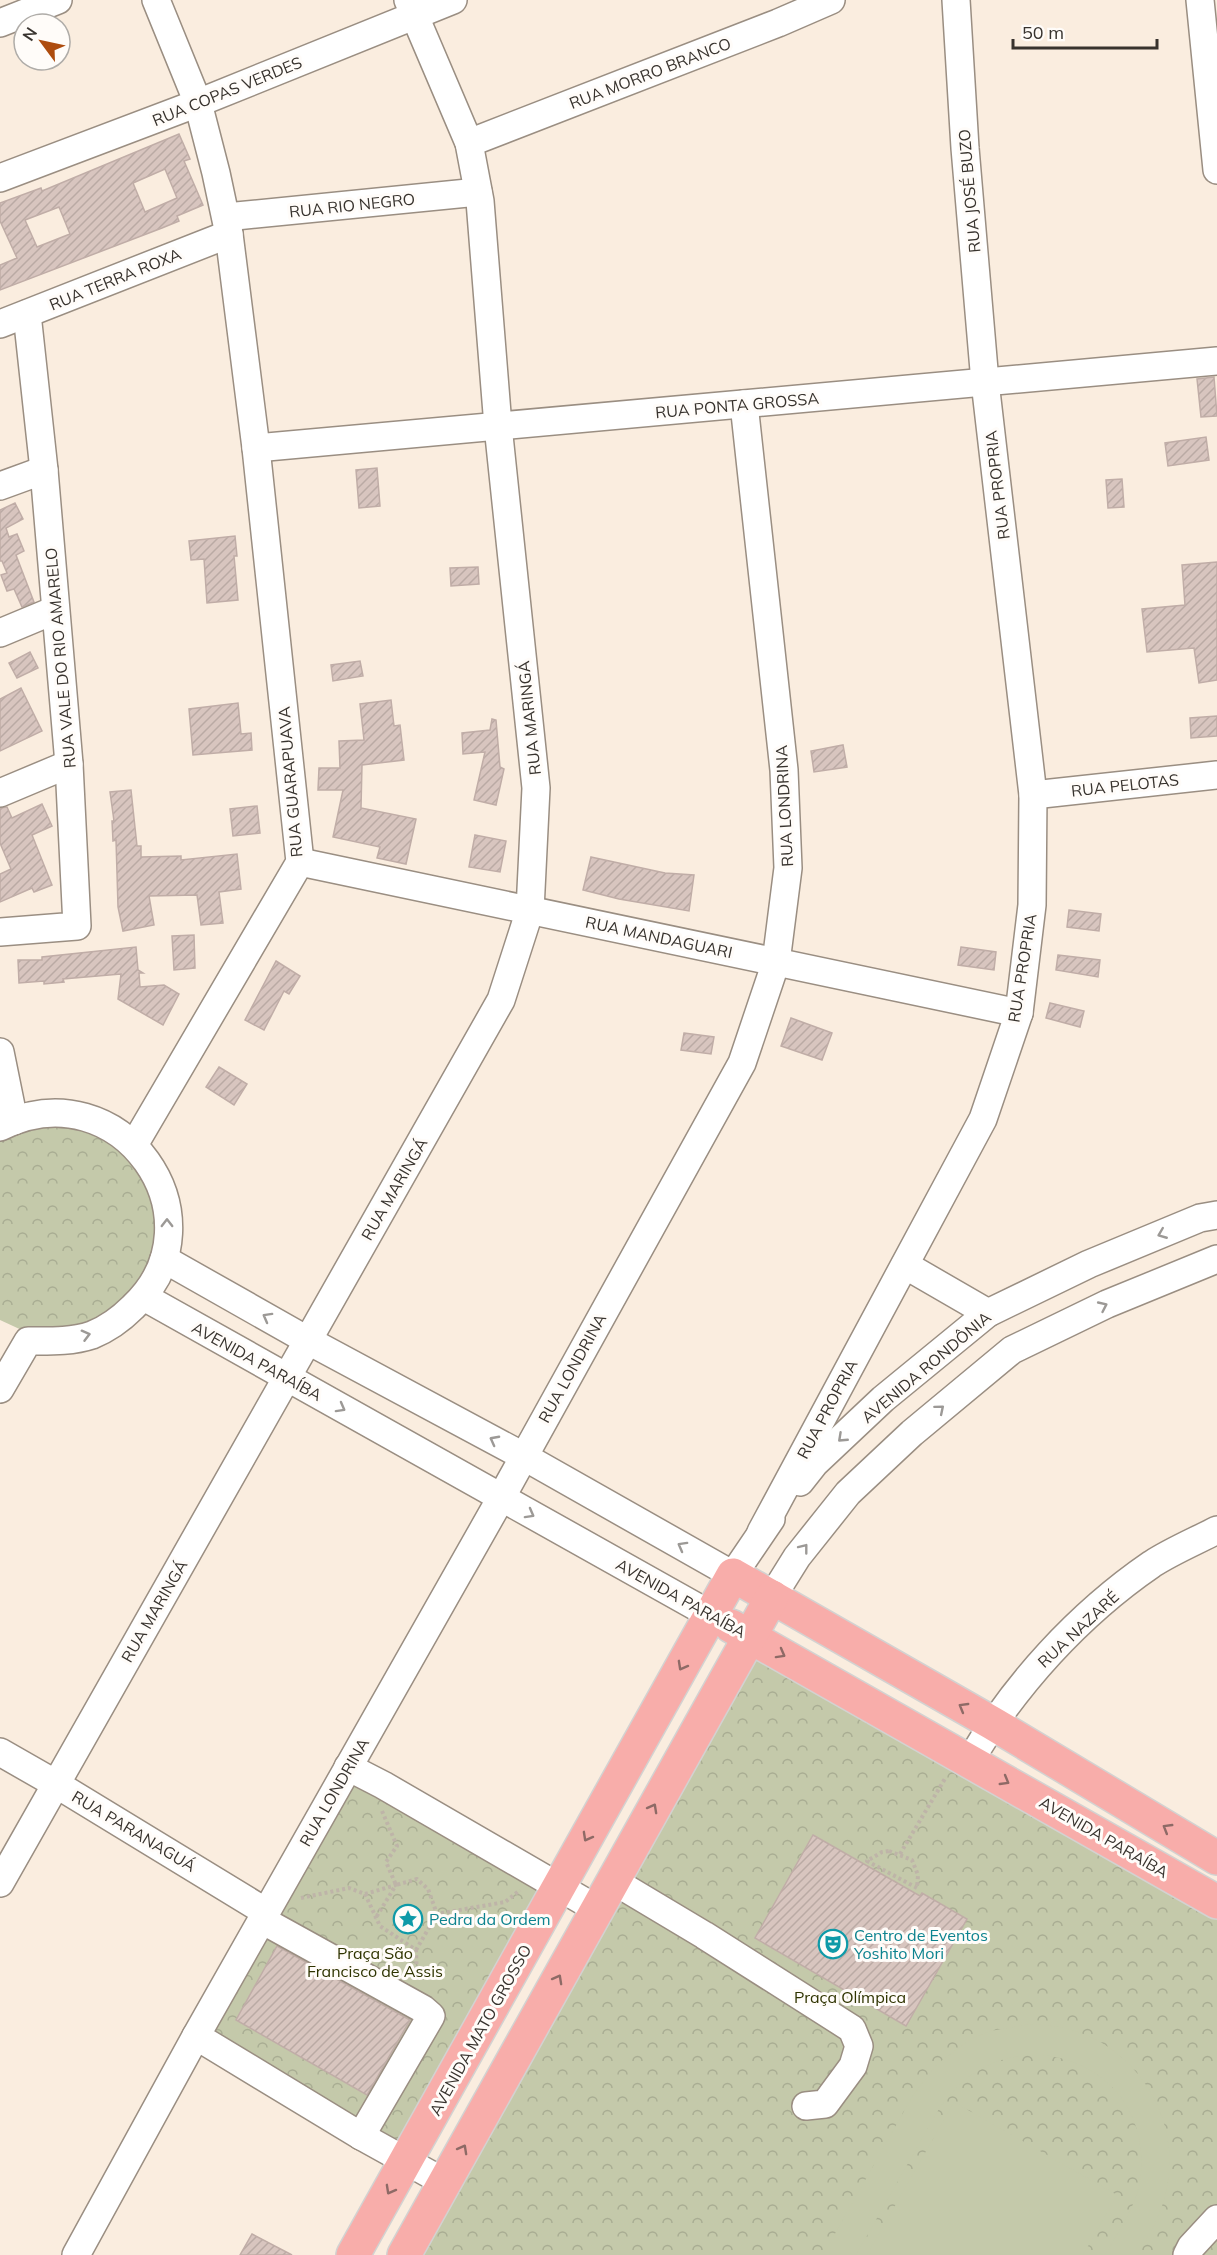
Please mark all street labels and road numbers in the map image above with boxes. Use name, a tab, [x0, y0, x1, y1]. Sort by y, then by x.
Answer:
street label: RUA MORRO BRANCO	[566, 33, 734, 113]
street label: RUA COPAS VERDES	[149, 52, 305, 130]
street label: RUA JOSÉ BUZO	[954, 128, 984, 254]
street label: RUA RIO NEGRO	[288, 188, 416, 222]
street label: RUA TERRA ROXA	[46, 243, 184, 315]
street label: RUA PONTA GROSSA	[654, 388, 820, 422]
street label: RUA PROPRIA	[980, 429, 1014, 541]
street label: RUA VALE DO RIO AMARELO	[40, 547, 80, 769]
street label: RUA MARINGÁ	[513, 660, 545, 776]
street label: RUA GUARAPUAVA	[273, 706, 307, 858]
street label: RUA LONDRINA	[771, 744, 797, 867]
street label: RUA PELOTAS	[1070, 769, 1180, 801]
street label: RUA MANDAGUARI	[584, 912, 734, 962]
street label: RUA PROPRIA	[1004, 912, 1040, 1024]
street label: RUA MARINGÁ	[357, 1134, 431, 1244]
street label: AVENIDA RONDÔNIA	[857, 1307, 995, 1427]
street label: RUA LONDRINA	[534, 1310, 610, 1426]
street label: AVENIDA PARAÍBA	[188, 1317, 326, 1405]
street label: RUA PROPRIA	[792, 1356, 862, 1462]
street label: AVENIDA PARAÍBA	[612, 1554, 750, 1642]
street label: RUA MARINGÁ	[117, 1556, 191, 1666]
street label: RUA NAZARÉ	[1033, 1586, 1123, 1672]
street label: RUA LONDRINA	[295, 1734, 373, 1850]
street label: RUA PARANAGUÁ	[68, 1786, 200, 1876]
street label: AVENIDA PARAÍBA	[1036, 1792, 1172, 1882]
street label: AVENIDA MATO GROSSO	[425, 1941, 535, 2119]

